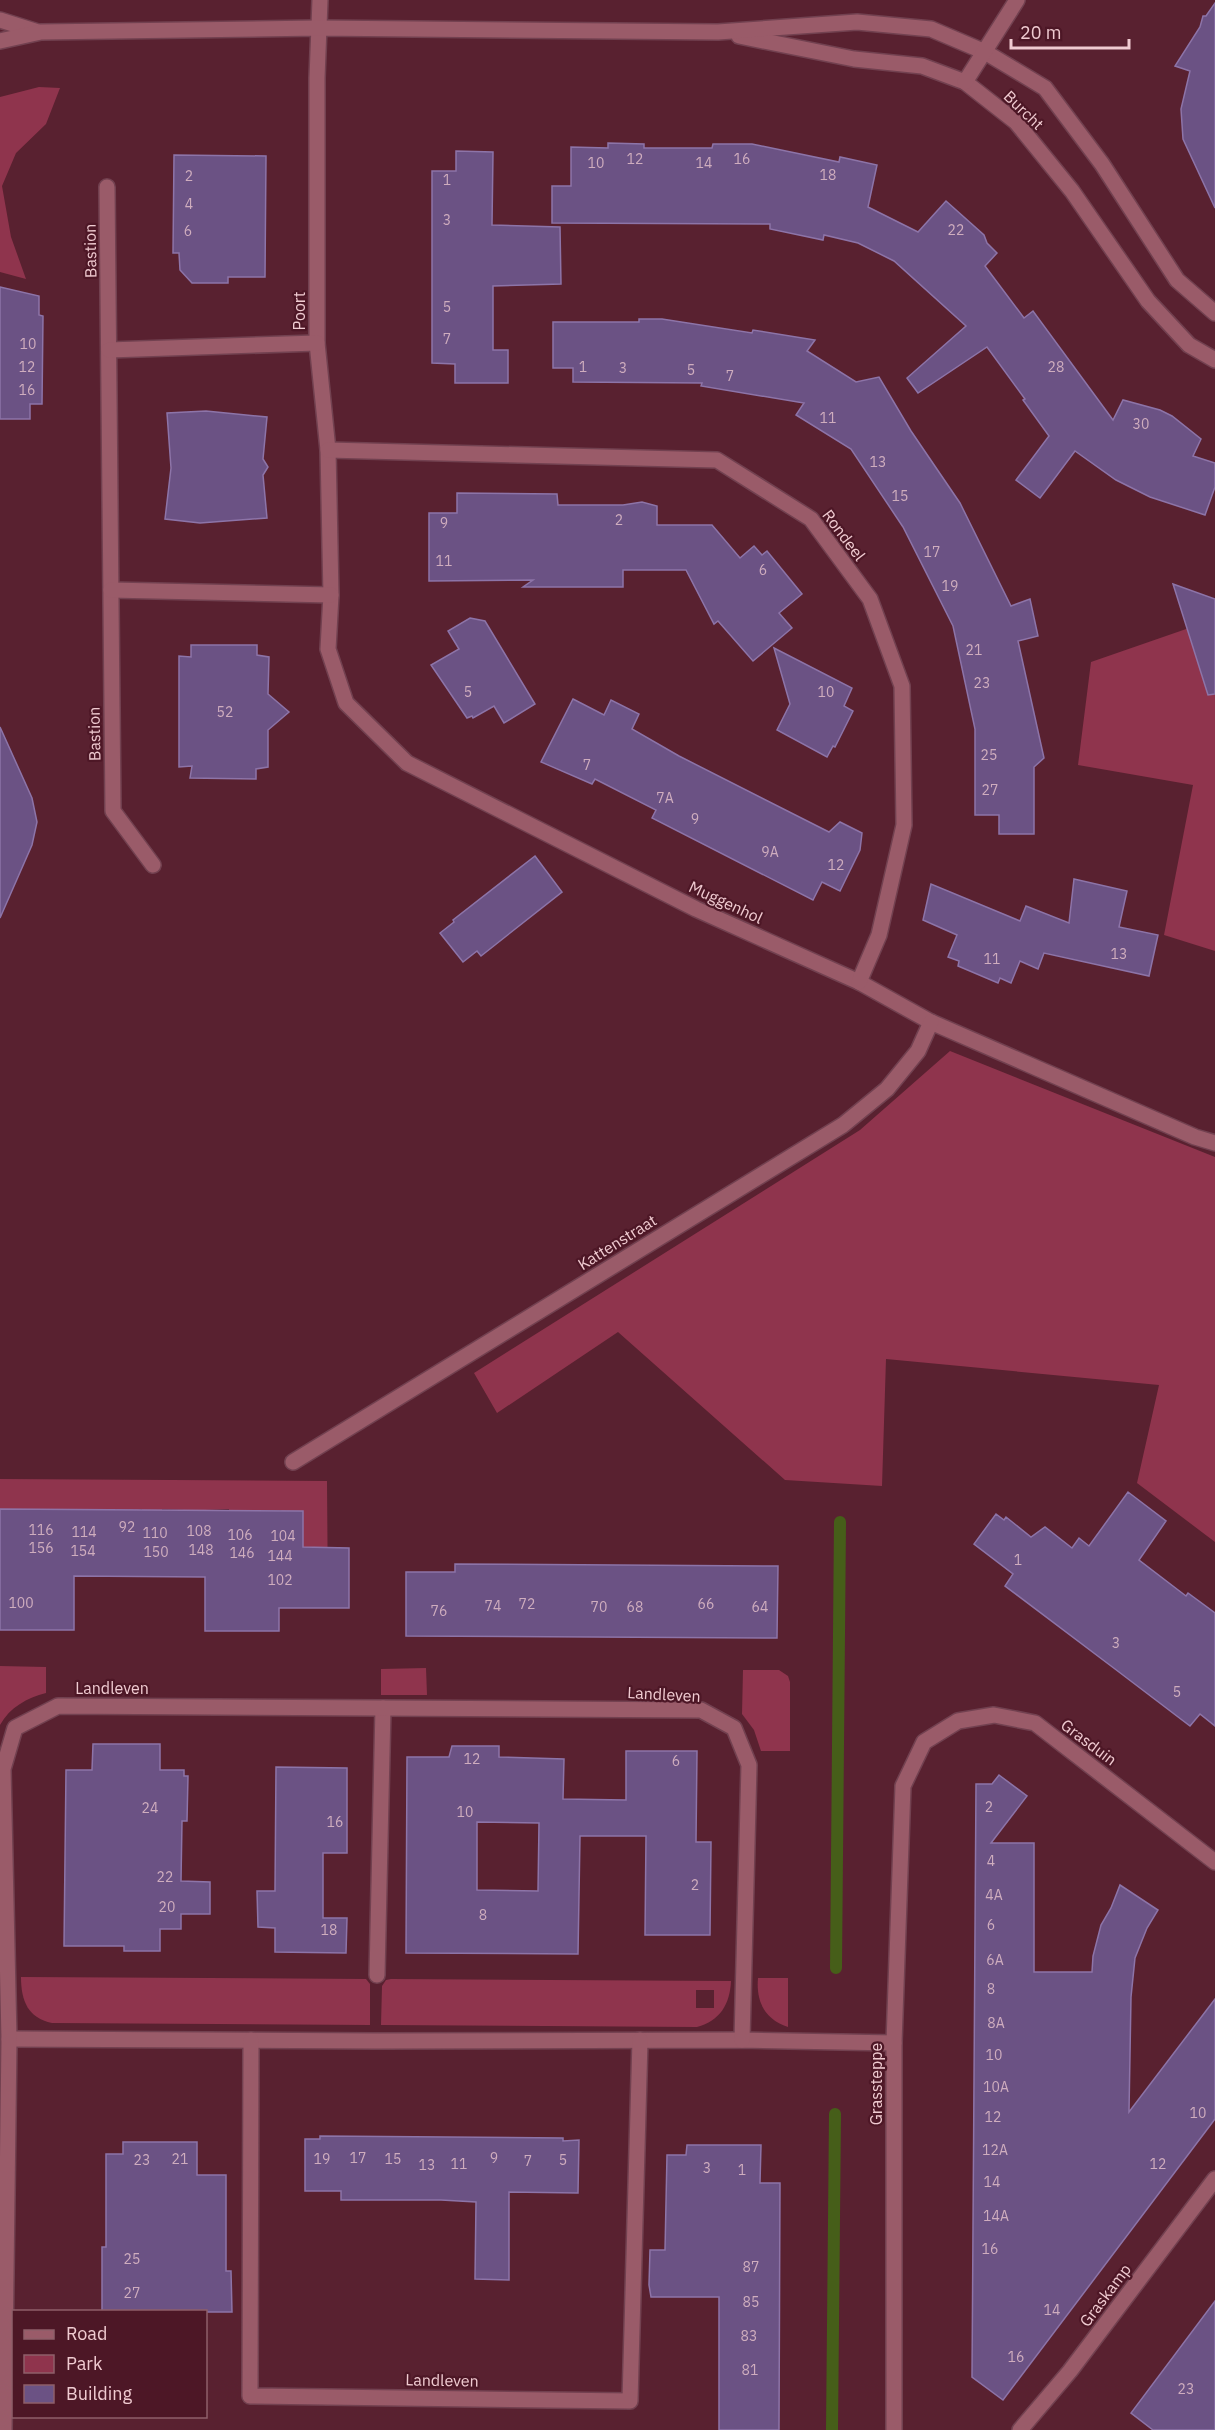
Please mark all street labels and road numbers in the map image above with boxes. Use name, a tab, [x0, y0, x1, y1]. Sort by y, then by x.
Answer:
street label: Burcht	[1000, 86, 1048, 134]
street label: Bastion	[80, 224, 100, 278]
street label: Poort	[289, 292, 309, 330]
street label: Rondeel	[818, 505, 870, 565]
street label: Bastion	[84, 707, 104, 761]
street label: Muggenhol	[686, 876, 766, 928]
street label: Kattenstraat	[574, 1210, 660, 1274]
street label: Landleven	[75, 1678, 149, 1698]
street label: Landleven	[627, 1682, 701, 1706]
street label: Grasduin	[1057, 1715, 1121, 1769]
street label: Grassteppe	[866, 2043, 886, 2125]
street label: Graskamp	[1075, 2260, 1135, 2330]
street label: Landleven	[405, 2369, 479, 2391]

